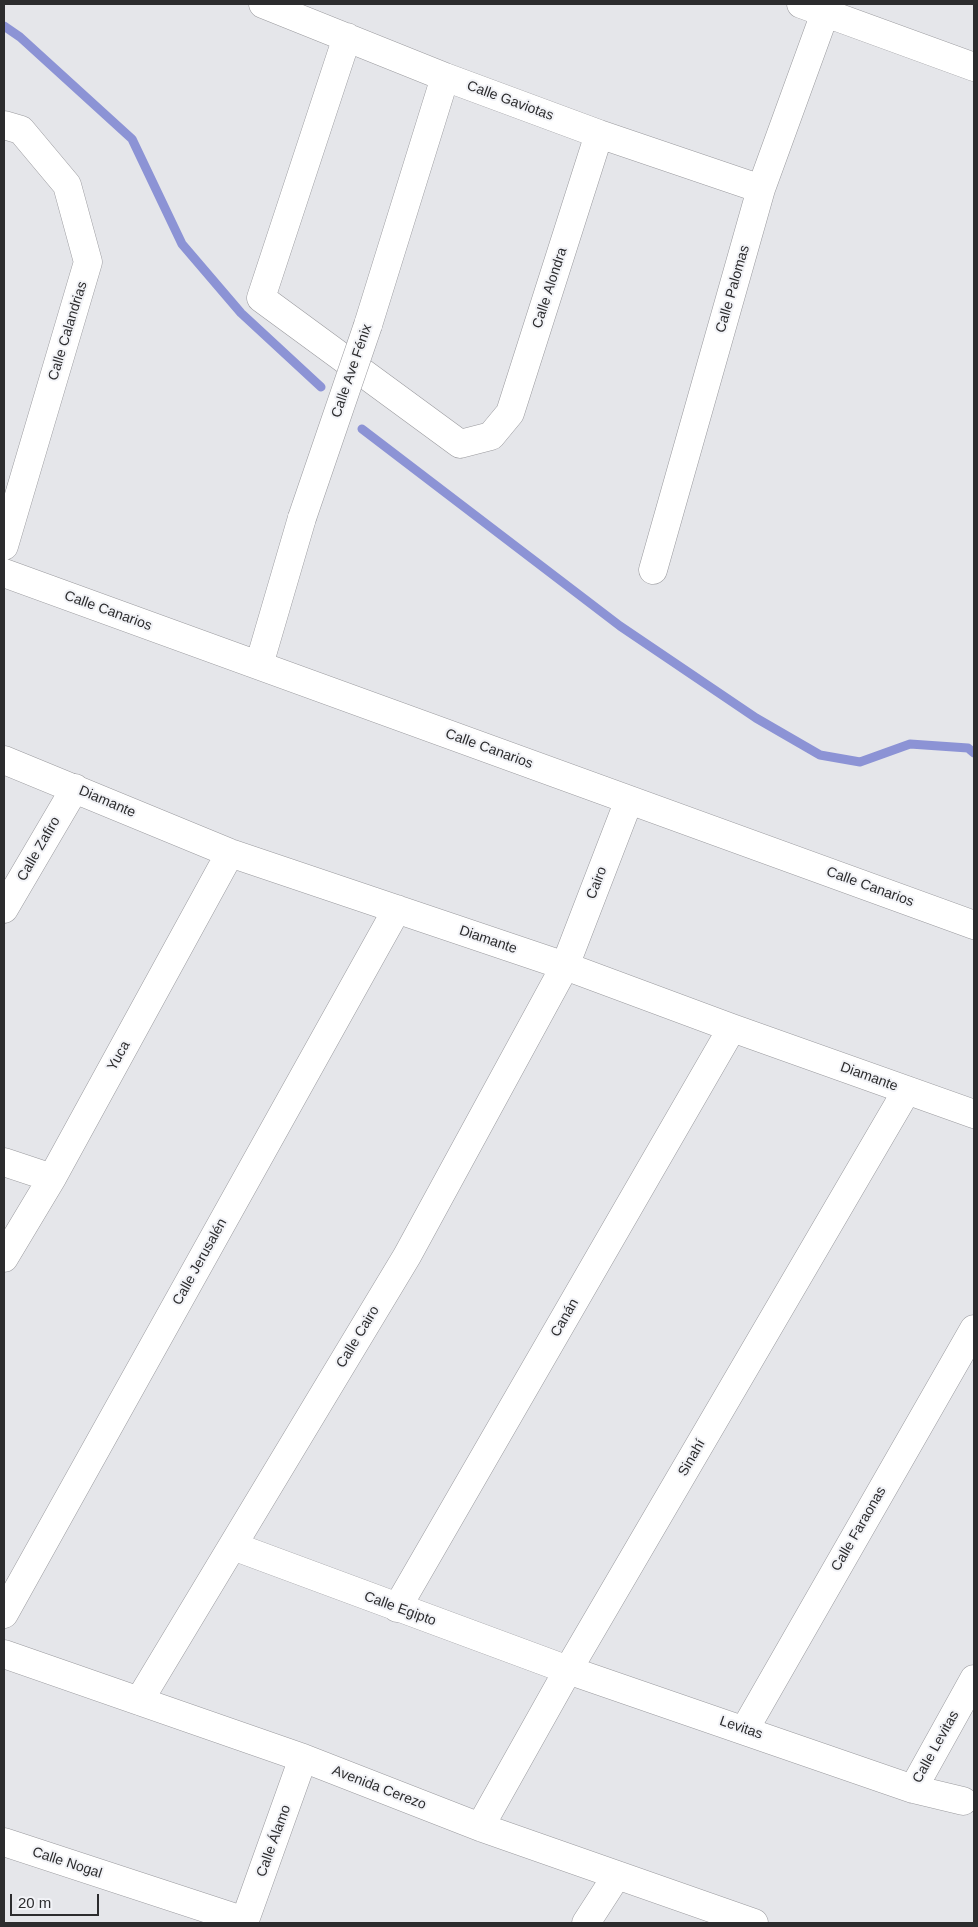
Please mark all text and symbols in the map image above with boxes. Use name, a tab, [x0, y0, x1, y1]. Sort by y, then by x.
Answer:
street label: Calle Gaviotas	[464, 78, 556, 124]
street label: Calle Palomas	[712, 243, 754, 335]
street label: Calle Alondra	[529, 245, 571, 331]
street label: Calle Calandrias	[45, 279, 91, 383]
street label: Calle Ave Fénix	[328, 322, 376, 420]
street label: Calle Canarios	[62, 587, 154, 635]
street label: Calle Canarios	[443, 725, 535, 773]
street label: Diamante	[76, 783, 138, 821]
street label: Calle Zafiro	[14, 814, 64, 884]
street label: Calle Canarios	[824, 863, 916, 911]
street label: Cairo	[583, 864, 611, 902]
street label: Diamante	[457, 922, 519, 958]
street label: Yuca	[104, 1038, 134, 1074]
street label: Diamante	[838, 1059, 900, 1095]
street label: Calle Jerusalén	[169, 1216, 231, 1308]
street label: Canán	[547, 1296, 583, 1340]
street label: Calle Cairo	[333, 1303, 383, 1371]
street label: Sinahí	[675, 1437, 709, 1479]
street label: Calle Faraonas	[828, 1484, 890, 1574]
street label: Calle Egipto	[362, 1588, 438, 1630]
street label: Calle Levitas	[909, 1708, 963, 1786]
street label: Levitas	[717, 1713, 765, 1743]
street label: Avenida Cerezo	[330, 1762, 428, 1814]
street label: Calle Álamo	[253, 1803, 295, 1879]
street label: Calle Nogal	[30, 1844, 104, 1882]
scale bar	[12, 1884, 101, 1916]
text: 20 m	[18, 1894, 51, 1911]

